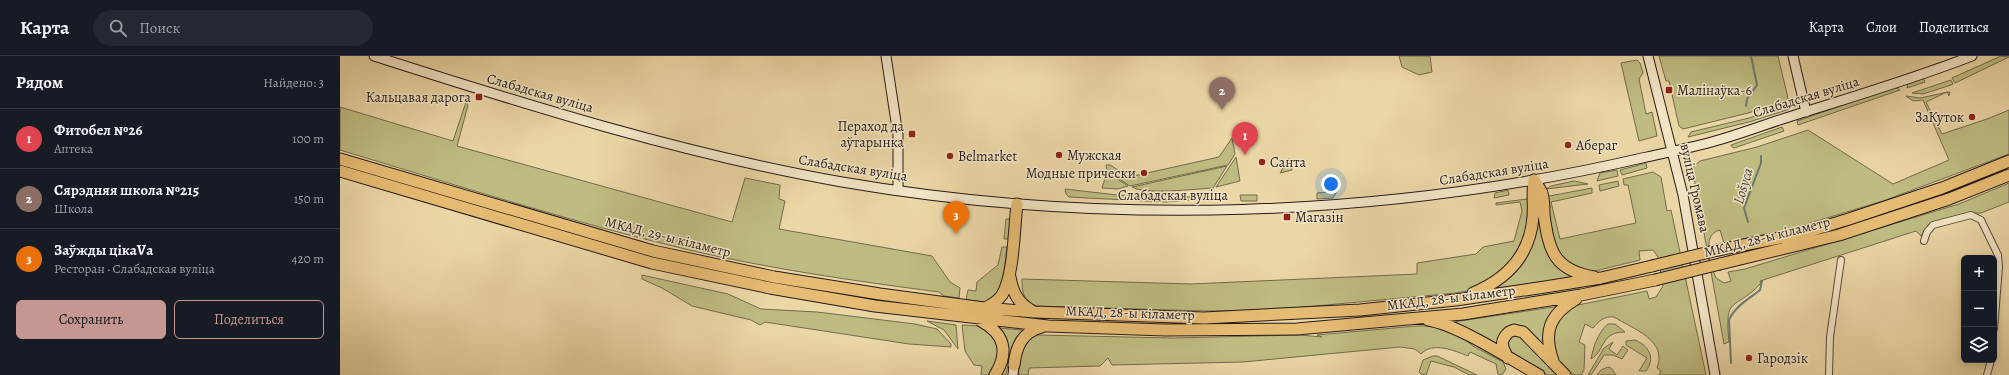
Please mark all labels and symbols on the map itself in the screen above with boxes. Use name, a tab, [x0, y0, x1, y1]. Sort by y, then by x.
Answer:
street label: Слабадская вуліца	[484, 69, 596, 117]
street label: Слабадская вуліца	[1751, 72, 1862, 122]
pin: 2	[1209, 77, 1235, 110]
place label: Малінаўка-6	[1677, 81, 1752, 100]
marker: Малінаўка-6	[1664, 85, 1674, 95]
place label: Кальцавая дарога	[366, 88, 472, 107]
marker: Кальцавая дарога	[474, 92, 484, 102]
place label: ЗаКуток	[1915, 108, 1964, 127]
marker: ЗаКуток	[1967, 112, 1977, 122]
place label: Пераход да аўтарынка	[837, 117, 905, 152]
pin: 1	[1232, 122, 1258, 155]
marker: Пераход да аўтарынка	[907, 129, 917, 139]
place label: Абераг	[1575, 136, 1618, 155]
marker: Абераг	[1563, 140, 1573, 150]
street label: вуліца Громава	[1676, 142, 1715, 235]
place label: Мужская	[1067, 146, 1122, 165]
place label: Belmarket	[958, 147, 1017, 166]
street label: Слабадская вуліца	[797, 150, 909, 186]
marker: Мужская	[1054, 150, 1064, 160]
marker: Belmarket	[945, 151, 955, 161]
place label: Санта	[1270, 153, 1307, 172]
street label: Слабадская вуліца	[1438, 154, 1550, 190]
marker: Санта	[1257, 157, 1267, 167]
place label: Модные прически	[1026, 164, 1136, 183]
water label: Lošyca	[1728, 165, 1758, 206]
marker: Модные прически	[1139, 168, 1149, 178]
your location	[1321, 174, 1341, 194]
street label: Слабадская вуліца	[1118, 186, 1229, 205]
pin: 3	[943, 201, 969, 234]
place label: Магазін	[1295, 208, 1344, 227]
street label: МКАД, 29-ы кіламетр	[603, 212, 733, 262]
marker: Магазін	[1282, 212, 1292, 222]
street label: МКАД, 28-ы кіламетр	[1702, 212, 1832, 262]
street label: МКАД, 28-ы кіламетр	[1386, 281, 1516, 315]
street label: МКАД, 28-ы кіламетр	[1065, 301, 1195, 325]
place label: Гародзік	[1757, 349, 1808, 368]
marker: Гародзік	[1744, 353, 1754, 363]

